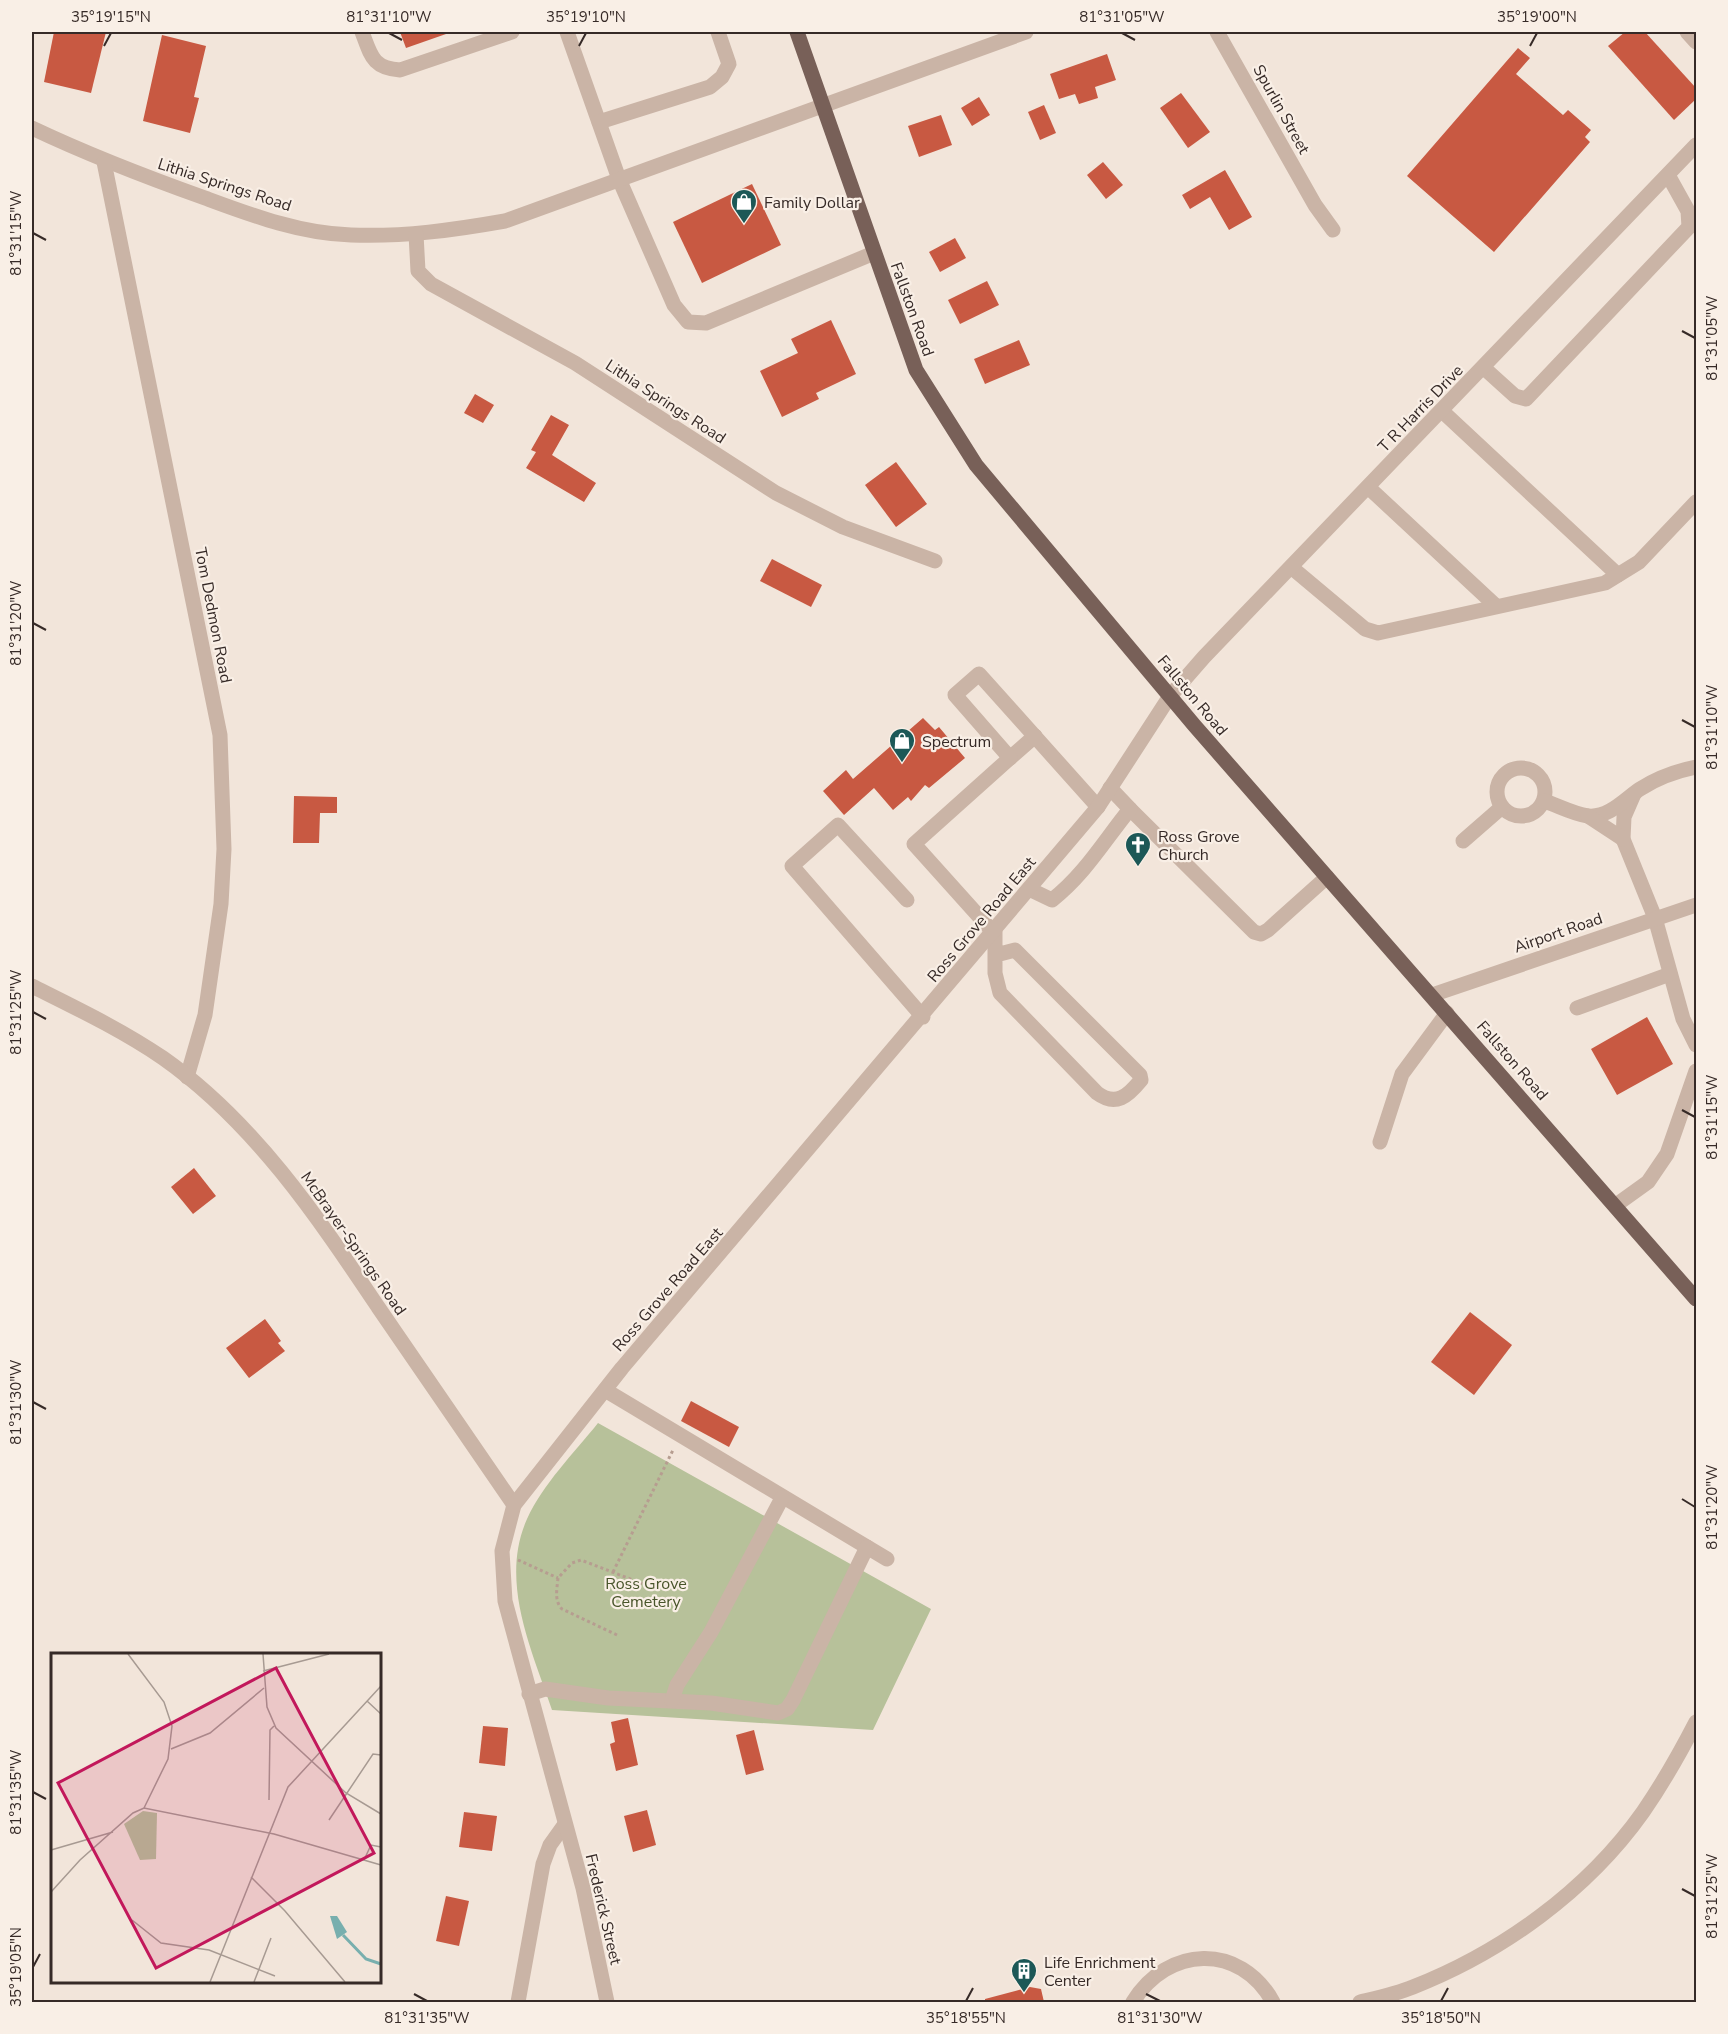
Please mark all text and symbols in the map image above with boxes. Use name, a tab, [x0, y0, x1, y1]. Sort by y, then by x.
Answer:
text: 35°19'15"N	[71, 7, 151, 27]
text: 81°31'10"W	[346, 7, 432, 27]
text: 35°19'10"N	[546, 7, 626, 27]
text: 81°31'05"W	[1079, 7, 1165, 27]
text: 35°19'00"N	[1497, 7, 1577, 27]
street label: Spurlin Street	[1247, 61, 1315, 159]
street label: Lithia Springs Road	[155, 153, 294, 217]
shop icon: Family Dollar	[729, 187, 759, 225]
text: 81°31'15"W	[6, 190, 26, 276]
place label: Family Dollar	[764, 192, 860, 214]
street label: Fallston Road	[885, 259, 939, 360]
text: 81°31'05"W	[1702, 295, 1722, 381]
street label: Lithia Springs Road	[601, 355, 730, 449]
street label: T R Harris Drive	[1373, 360, 1468, 457]
street label: Tom Dedmon Road	[189, 545, 237, 685]
text: 81°31'20"W	[6, 580, 26, 666]
street label: Fallston Road	[1152, 651, 1232, 741]
text: 81°31'10"W	[1702, 684, 1722, 770]
shop icon: Spectrum	[887, 726, 917, 764]
place label: Spectrum	[922, 731, 991, 753]
place label: Ross Grove Church	[1158, 826, 1240, 866]
church icon: Ross Grove Church	[1123, 830, 1153, 868]
street label: Ross Grove Road East	[923, 852, 1041, 987]
street label: Airport Road	[1511, 908, 1606, 958]
text: 81°31'25"W	[6, 969, 26, 1055]
street label: Fallston Road	[1472, 1016, 1553, 1105]
text: 81°31'15"W	[1702, 1074, 1722, 1160]
street label: McBrayer-Springs Road	[295, 1167, 411, 1320]
street label: Ross Grove Road East	[608, 1223, 728, 1356]
text: 81°31'30"W	[6, 1359, 26, 1445]
text: 81°31'20"W	[1702, 1464, 1722, 1550]
park label: Ross Grove Cemetery	[605, 1573, 687, 1613]
inset map	[51, 1653, 381, 1983]
text: 81°31'35"W	[6, 1749, 26, 1835]
street label: Frederick Street	[580, 1852, 627, 1967]
text: 81°31'25"W	[1702, 1853, 1722, 1939]
text: 35°19'05"N	[6, 1927, 26, 2007]
place label: Life Enrichment Center	[1044, 1952, 1156, 1992]
building icon: Life Enrichment Center	[1009, 1956, 1039, 1994]
text: 81°31'35"W	[384, 2008, 470, 2028]
text: 35°18'55"N	[926, 2008, 1006, 2028]
text: 81°31'30"W	[1117, 2008, 1203, 2028]
text: 35°18'50"N	[1401, 2008, 1481, 2028]

